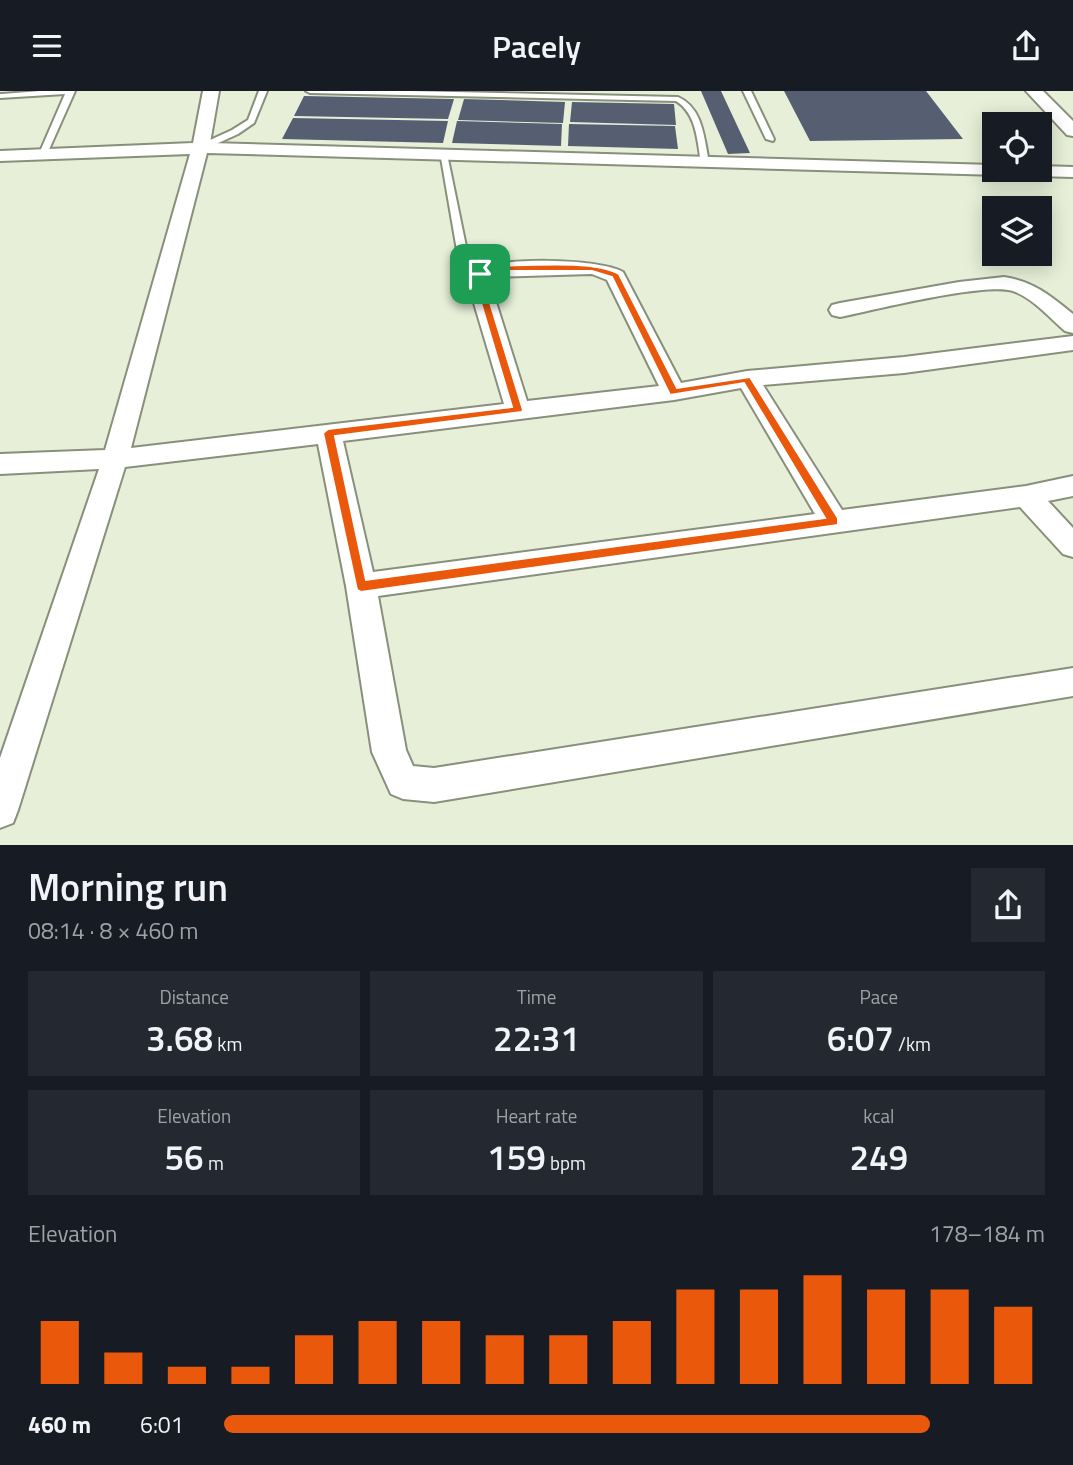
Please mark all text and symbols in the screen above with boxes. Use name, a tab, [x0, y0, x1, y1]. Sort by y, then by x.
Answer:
text: Pacely	[492, 22, 581, 70]
icon: menu	[28, 27, 66, 65]
icon: share	[1007, 27, 1045, 65]
map controls	[982, 112, 1052, 266]
button: locate	[982, 112, 1052, 182]
button: layers	[982, 196, 1052, 266]
pin	[450, 244, 510, 304]
icon: arrive	[461, 255, 499, 293]
text: Morning run	[28, 858, 228, 916]
button: share	[971, 868, 1045, 942]
text: 08:14 · 8 × 460 m	[28, 913, 198, 948]
text: Distance	[159, 982, 229, 1011]
text: Time	[517, 982, 556, 1011]
text: Pace	[860, 982, 898, 1011]
text: 3.68	[146, 1011, 213, 1065]
text: 22:31	[493, 1011, 580, 1065]
text: 6:07	[827, 1011, 894, 1065]
text: km	[213, 1029, 242, 1058]
text: /km	[894, 1029, 931, 1058]
text: Elevation	[157, 1101, 231, 1130]
text: Heart rate	[496, 1101, 577, 1130]
text: kcal	[863, 1101, 894, 1130]
text: 56	[165, 1130, 204, 1184]
text: 159	[487, 1130, 546, 1184]
text: 249	[849, 1130, 908, 1184]
text: m	[204, 1148, 224, 1177]
text: bpm	[546, 1148, 586, 1177]
text: Elevation	[28, 1216, 117, 1251]
text: 178–184 m	[929, 1216, 1045, 1251]
text: 460 m	[28, 1407, 91, 1442]
text: 6:01	[140, 1407, 184, 1442]

